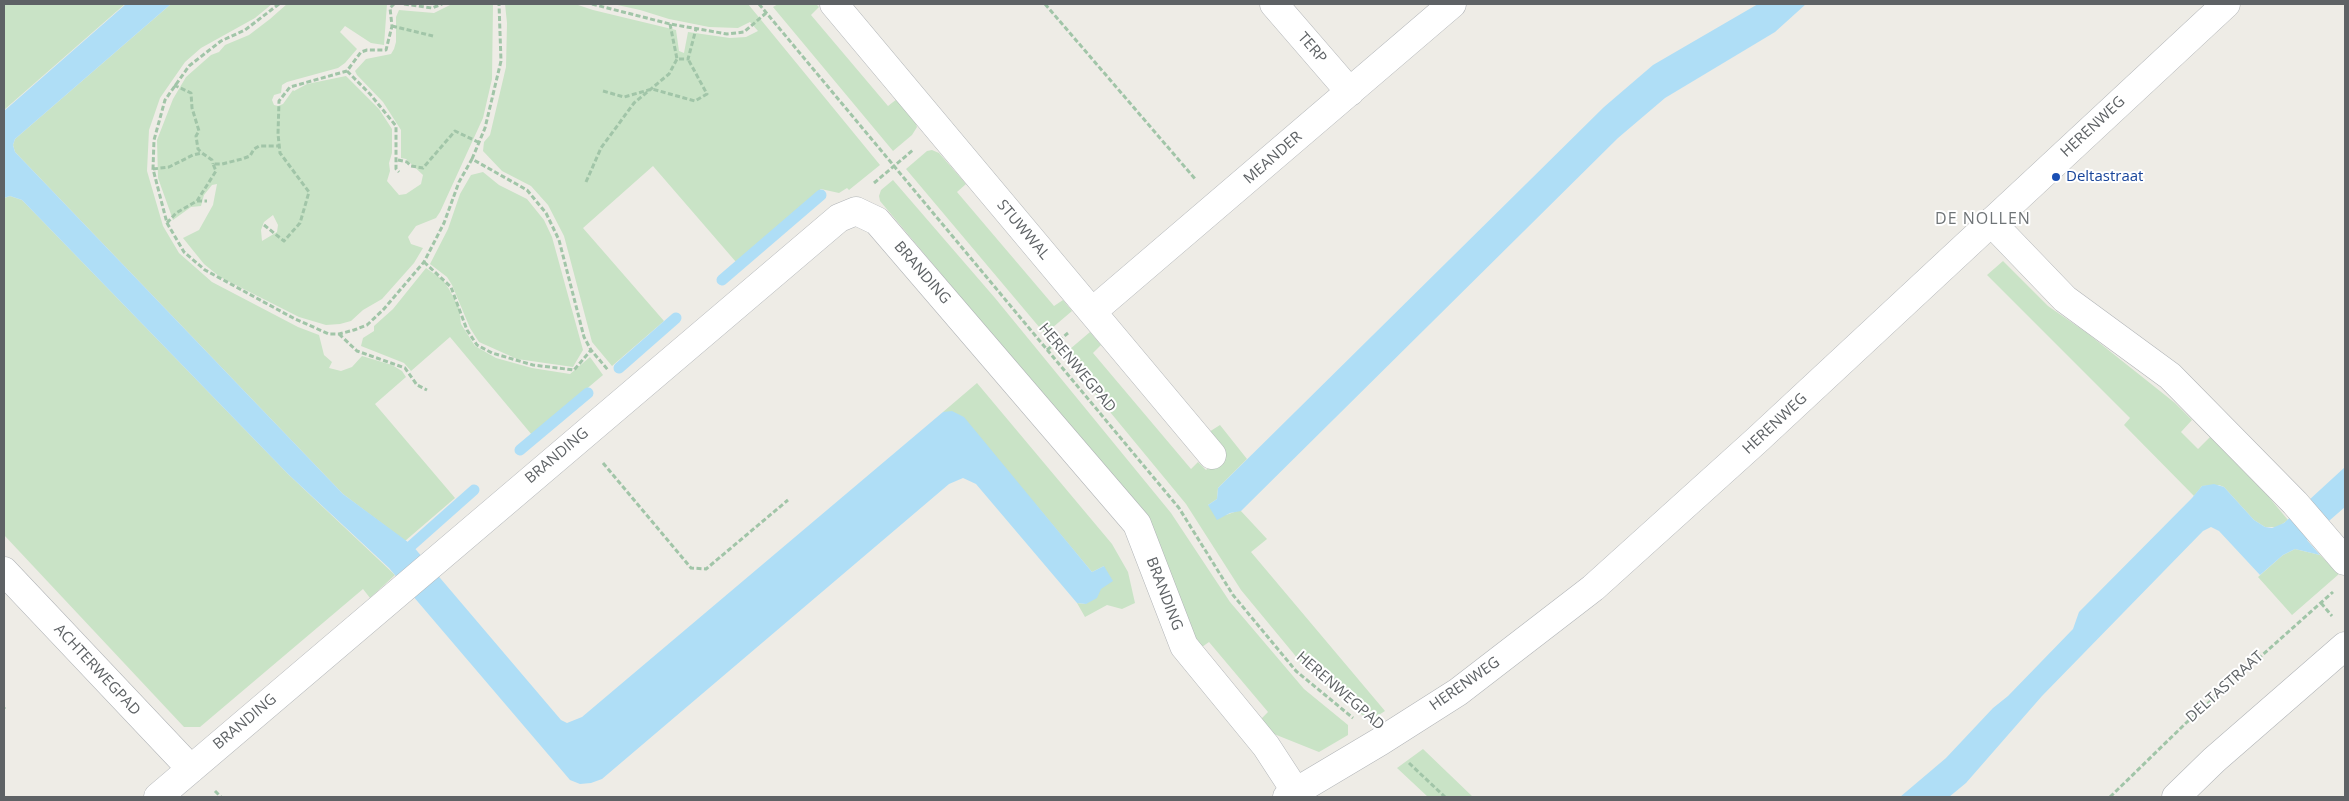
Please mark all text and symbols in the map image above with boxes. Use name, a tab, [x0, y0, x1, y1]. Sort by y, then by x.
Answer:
street label: TERP	[1294, 29, 1330, 67]
street label: HERENWEG	[2057, 93, 2129, 161]
street label: MEANDER	[1240, 128, 1306, 188]
place label: Deltastraat	[2066, 168, 2143, 186]
marker: Deltastraat	[2050, 171, 2062, 183]
street label: STUWWAL	[993, 196, 1053, 264]
district label: DE NOLLEN	[1934, 209, 2032, 229]
street label: BRANDING	[890, 238, 954, 308]
street label: HERENWEGPAD	[1035, 320, 1119, 416]
street label: HERENWEG	[1739, 390, 1811, 458]
street label: BRANDING	[522, 424, 592, 488]
street label: BRANDING	[1142, 555, 1186, 633]
street label: ACHTERWEGPAD	[50, 621, 144, 719]
street label: HERENWEGPAD	[1292, 648, 1388, 734]
street label: DELTASTRAAT	[2183, 648, 2267, 726]
street label: HERENWEG	[1427, 653, 1503, 715]
street label: BRANDING	[210, 690, 280, 754]

